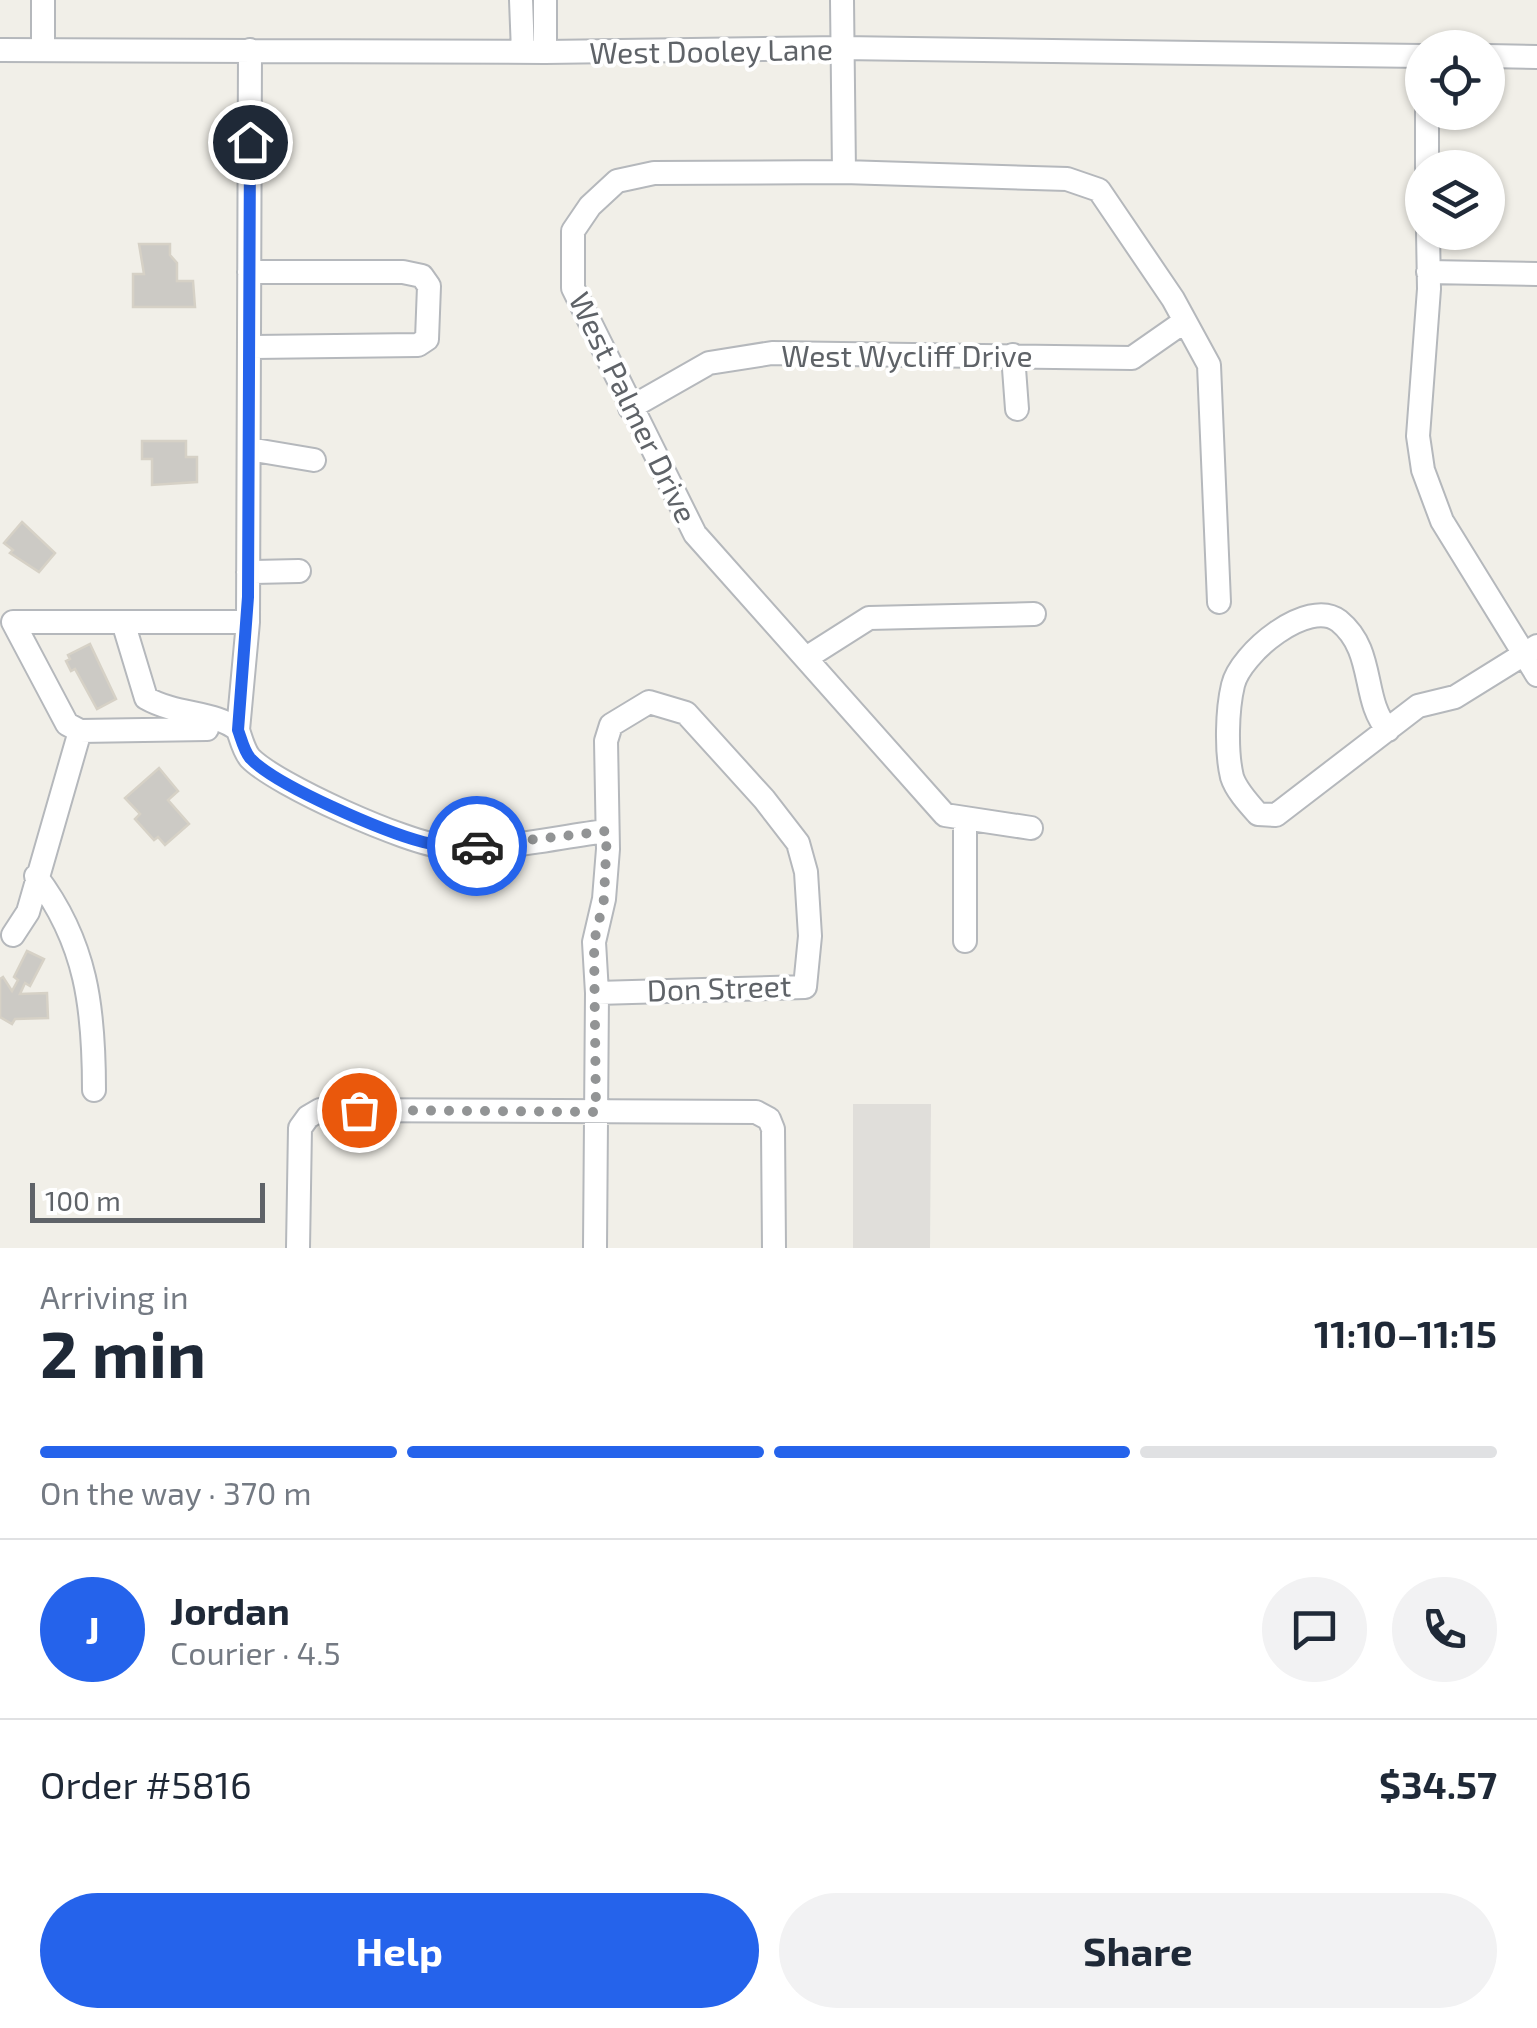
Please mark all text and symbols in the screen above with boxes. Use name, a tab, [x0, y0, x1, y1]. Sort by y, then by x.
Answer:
street label: West Dooley Lane	[589, 30, 833, 70]
map controls	[1405, 30, 1505, 250]
button: locate	[1405, 30, 1505, 130]
pin	[208, 100, 293, 185]
icon: home	[223, 115, 278, 170]
button: layers	[1405, 150, 1505, 250]
street label: West Palmer Drive	[563, 286, 705, 528]
street label: West Wycliff Drive	[781, 337, 1033, 373]
courier	[427, 796, 527, 896]
icon: car	[450, 819, 505, 874]
street label: Don Street	[646, 966, 792, 1008]
pin	[317, 1068, 402, 1153]
icon: bag	[332, 1083, 387, 1138]
scale bar	[30, 1178, 265, 1222]
text: 100 m	[45, 1183, 121, 1217]
text: Arriving in	[40, 1277, 189, 1315]
text: 11:10–11:15	[1314, 1310, 1497, 1356]
text: 2 min	[40, 1313, 206, 1391]
text: On the way · 370 m	[40, 1473, 312, 1511]
button: chat	[1262, 1577, 1367, 1682]
button: phone	[1392, 1577, 1497, 1682]
text: Jordan	[170, 1587, 290, 1633]
text: J	[85, 1606, 100, 1652]
text: Courier · 4.5	[170, 1633, 341, 1671]
text: Order #5816	[40, 1761, 252, 1807]
text: $34.57	[1379, 1761, 1497, 1807]
button: Help	[40, 1893, 759, 2008]
button: Share	[779, 1893, 1497, 2008]

